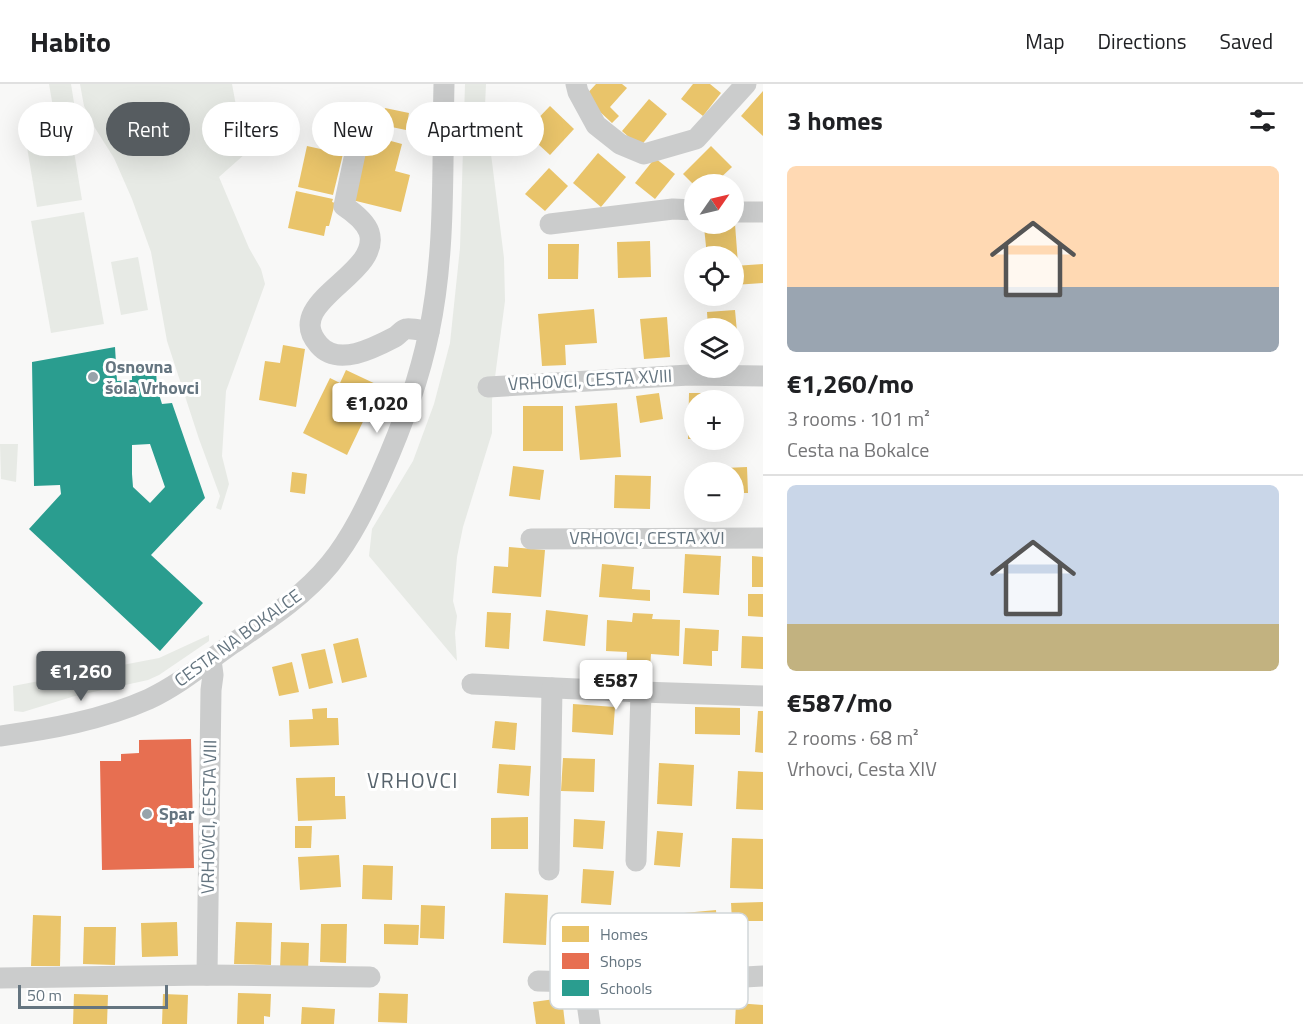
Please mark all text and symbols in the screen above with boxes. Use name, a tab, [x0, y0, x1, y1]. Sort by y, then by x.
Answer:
text: Habito	[30, 20, 111, 63]
text: Map	[1025, 25, 1065, 57]
text: Directions	[1098, 25, 1187, 57]
text: Saved	[1220, 25, 1273, 57]
text: 3 homes	[787, 101, 883, 140]
chip: Buy	[18, 102, 94, 156]
chip: Rent	[106, 102, 190, 156]
chip: Filters	[202, 102, 300, 156]
chip: New	[312, 102, 394, 156]
chip: Apartment	[406, 102, 544, 156]
icon: filters	[1246, 104, 1279, 137]
north arrow	[684, 174, 744, 234]
map controls	[684, 174, 744, 522]
icon: home	[979, 205, 1087, 313]
button: locate	[684, 246, 744, 306]
button: layers	[684, 318, 744, 378]
place label: Osnovna šola Vrhovci	[105, 353, 199, 401]
street label: VRHOVCI, CESTA XVIII	[507, 362, 673, 397]
text: €1,260/mo	[787, 364, 914, 403]
marker: Osnovna šola Vrhovci	[86, 370, 100, 384]
pin: €1,020	[328, 383, 426, 434]
text: €1,020	[346, 387, 408, 418]
button: +	[684, 390, 744, 450]
text: 3 rooms · 101 m²	[787, 403, 930, 434]
text: Cesta na Bokalce	[787, 434, 929, 465]
button: −	[684, 462, 744, 522]
street label: VRHOVCI, CESTA XVI	[569, 524, 725, 551]
icon: home	[979, 524, 1087, 632]
street label: CESTA NA BOKALCE	[168, 582, 307, 693]
pin: €1,260	[32, 651, 130, 702]
text: €1,260	[50, 655, 112, 686]
pin: €587	[580, 660, 652, 711]
text: €587	[594, 664, 638, 695]
text: €587/mo	[787, 683, 892, 722]
text: 2 rooms · 68 m²	[787, 722, 919, 753]
street label: VRHOVCI, CESTA VIII	[194, 740, 223, 894]
text: Vrhovci, Cesta XIV	[787, 753, 937, 784]
district label: VRHOVCI	[367, 764, 459, 796]
place label: Spar	[159, 800, 195, 827]
marker: Spar	[140, 807, 154, 821]
legend	[550, 913, 748, 1009]
text: Homes	[600, 922, 648, 946]
text: Shops	[600, 949, 642, 973]
text: Schools	[600, 976, 652, 1000]
scale bar	[18, 982, 168, 1010]
text: 50 m	[27, 983, 62, 1007]

